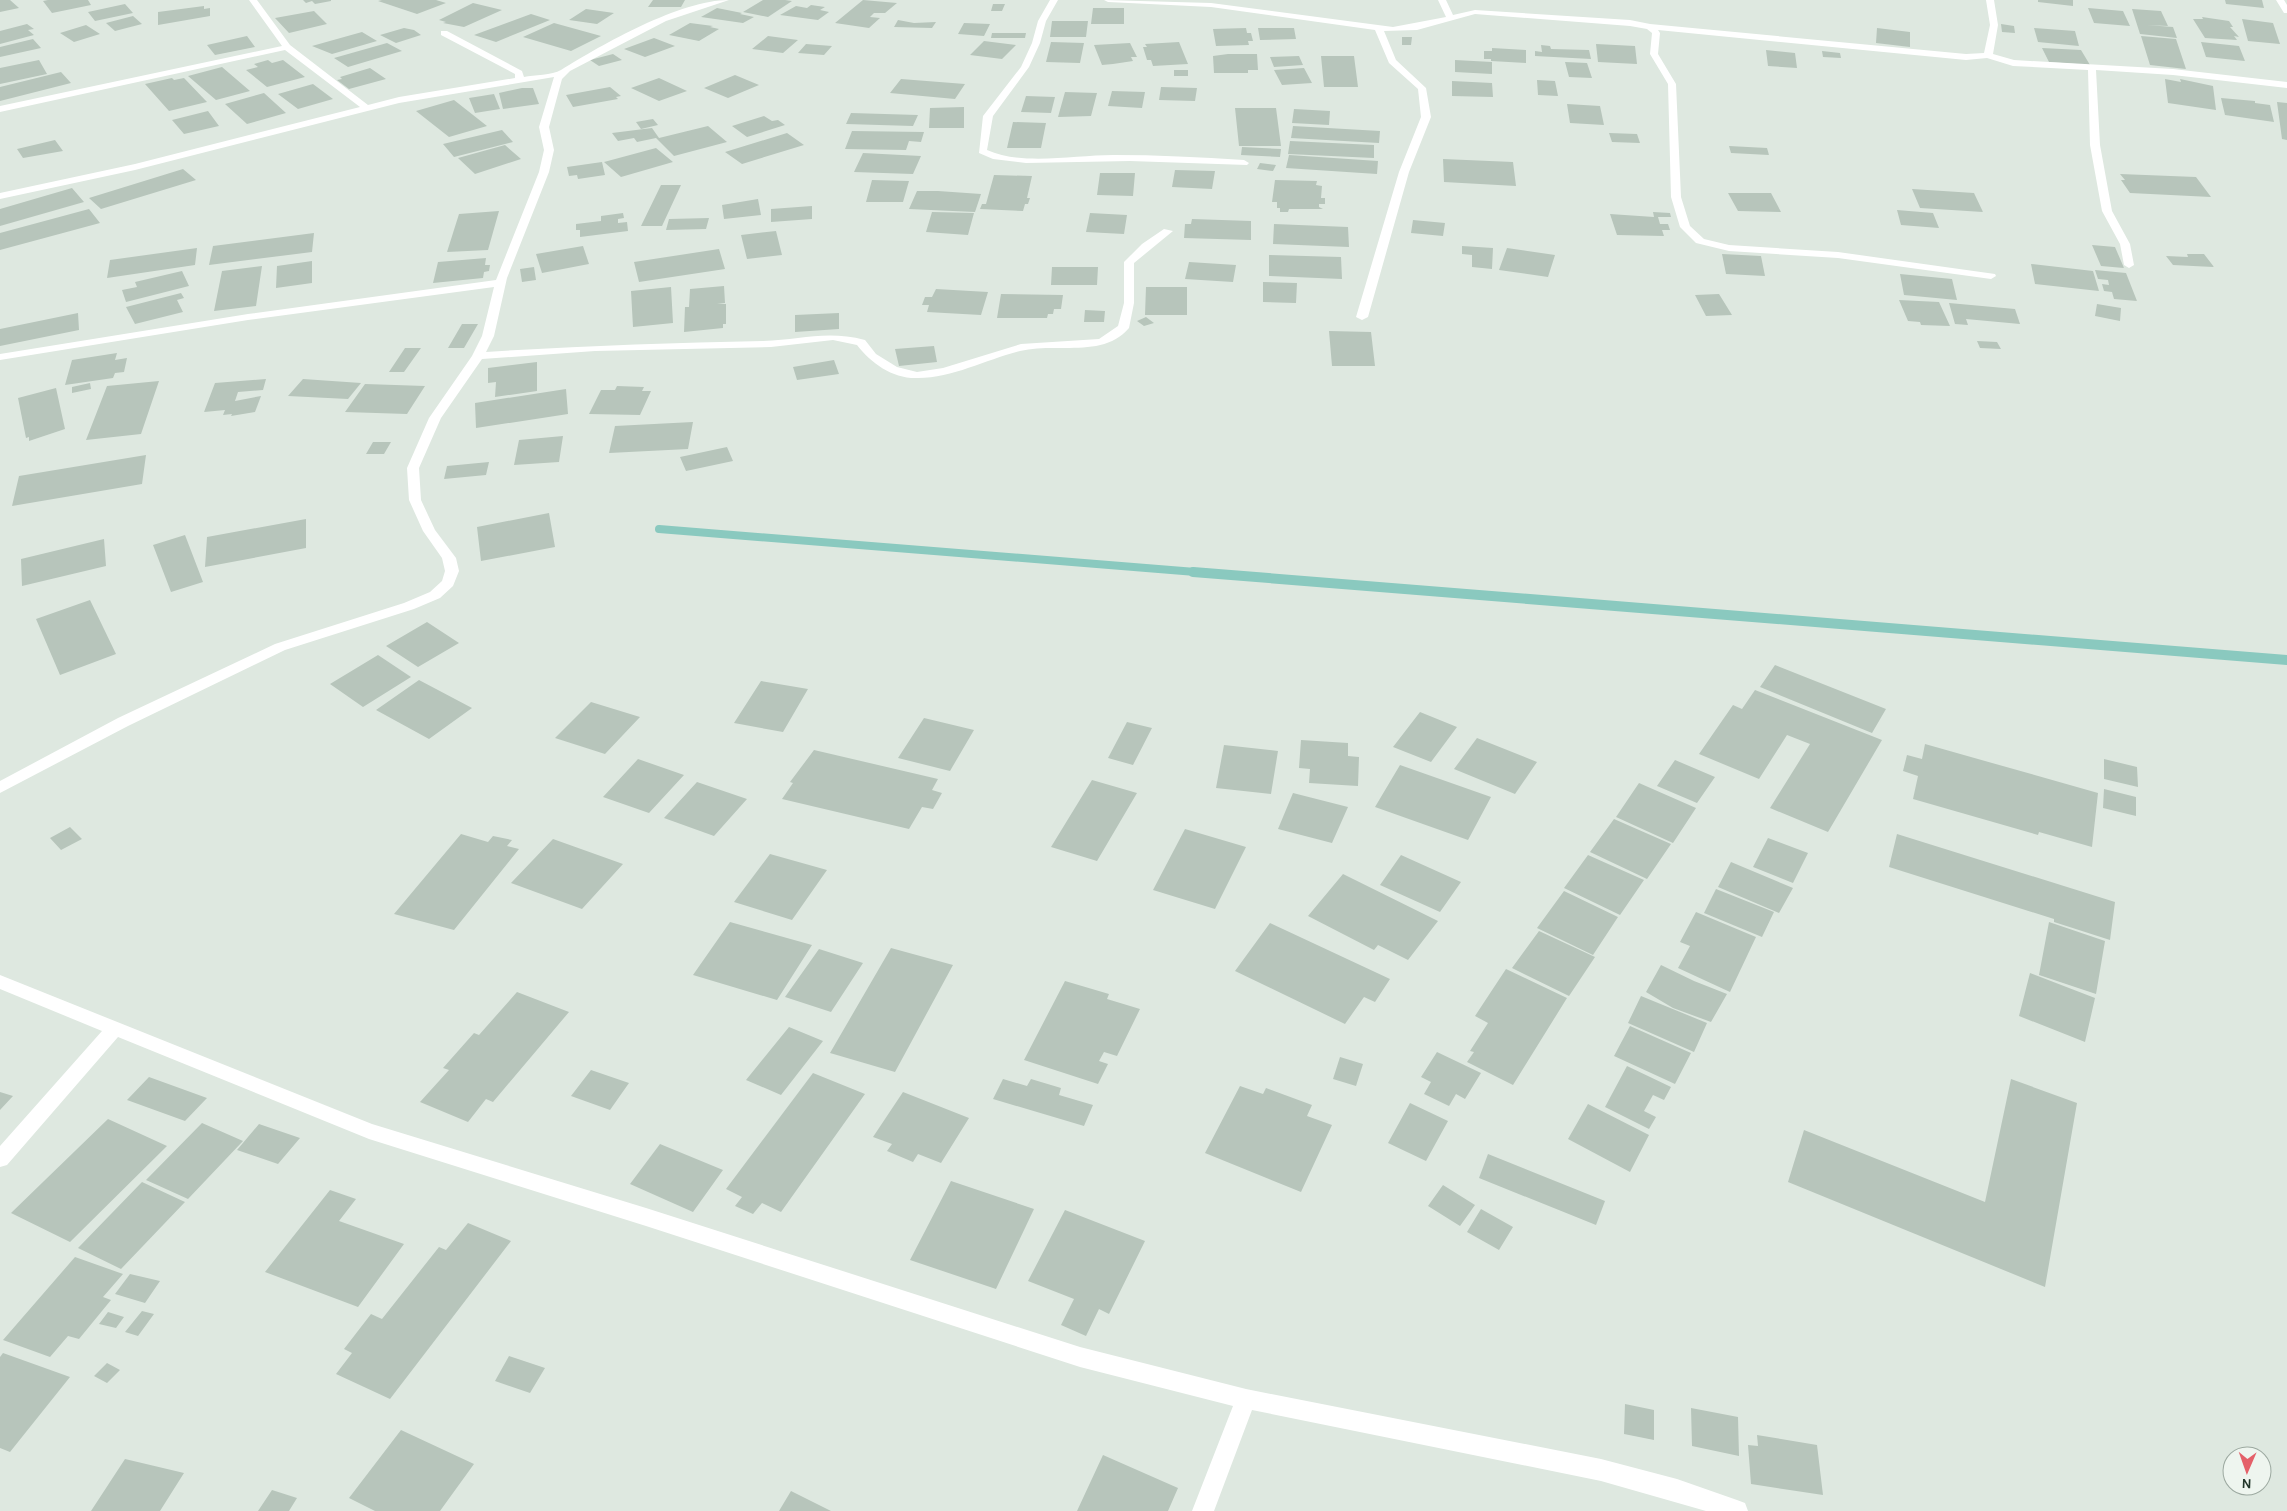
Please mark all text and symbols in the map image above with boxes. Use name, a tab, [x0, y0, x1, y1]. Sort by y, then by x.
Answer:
north arrow	[2222, 1446, 2272, 1496]
text: N	[2241, 1475, 2252, 1492]

